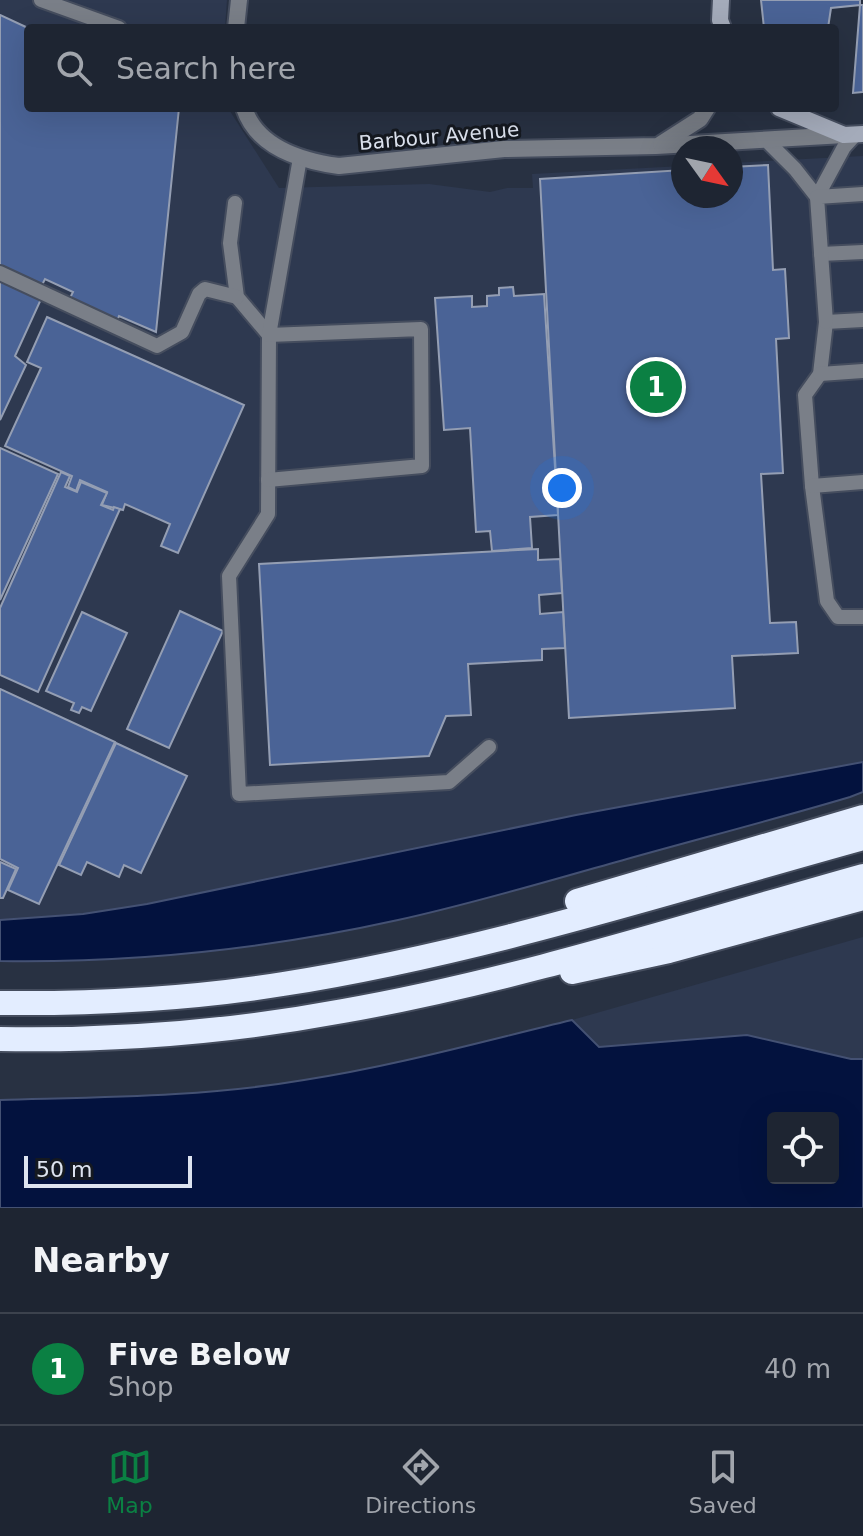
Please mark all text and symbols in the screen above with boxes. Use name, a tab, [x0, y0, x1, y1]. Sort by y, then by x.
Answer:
search box	[24, 24, 839, 112]
icon: search	[52, 46, 96, 90]
text: Search here	[116, 51, 296, 86]
street label: Barbour Avenue	[358, 117, 520, 155]
north arrow	[671, 136, 743, 208]
pin: 1	[630, 357, 682, 417]
your location	[542, 468, 582, 508]
map controls	[767, 1112, 839, 1184]
button: locate	[767, 1112, 839, 1184]
scale bar	[24, 1152, 192, 1188]
text: 50 m	[36, 1157, 92, 1182]
text: Nearby	[32, 1240, 170, 1280]
text: Five Below	[108, 1337, 291, 1372]
text: 1	[49, 1354, 67, 1384]
text: 40 m	[764, 1354, 831, 1384]
text: Shop	[108, 1372, 173, 1402]
tab: Map	[106, 1445, 153, 1518]
tab: Directions	[365, 1445, 476, 1518]
tab: Saved	[689, 1445, 757, 1518]

